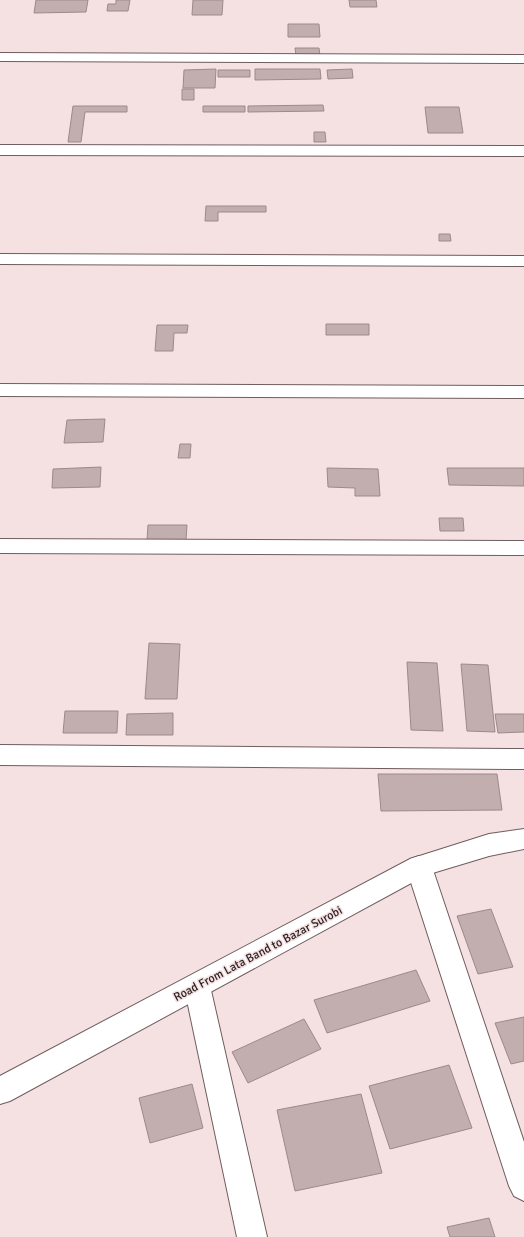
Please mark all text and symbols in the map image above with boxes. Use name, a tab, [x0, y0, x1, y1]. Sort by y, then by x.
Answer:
street label: Road From Lata Band to Bazar Surobi	[171, 903, 345, 1005]

